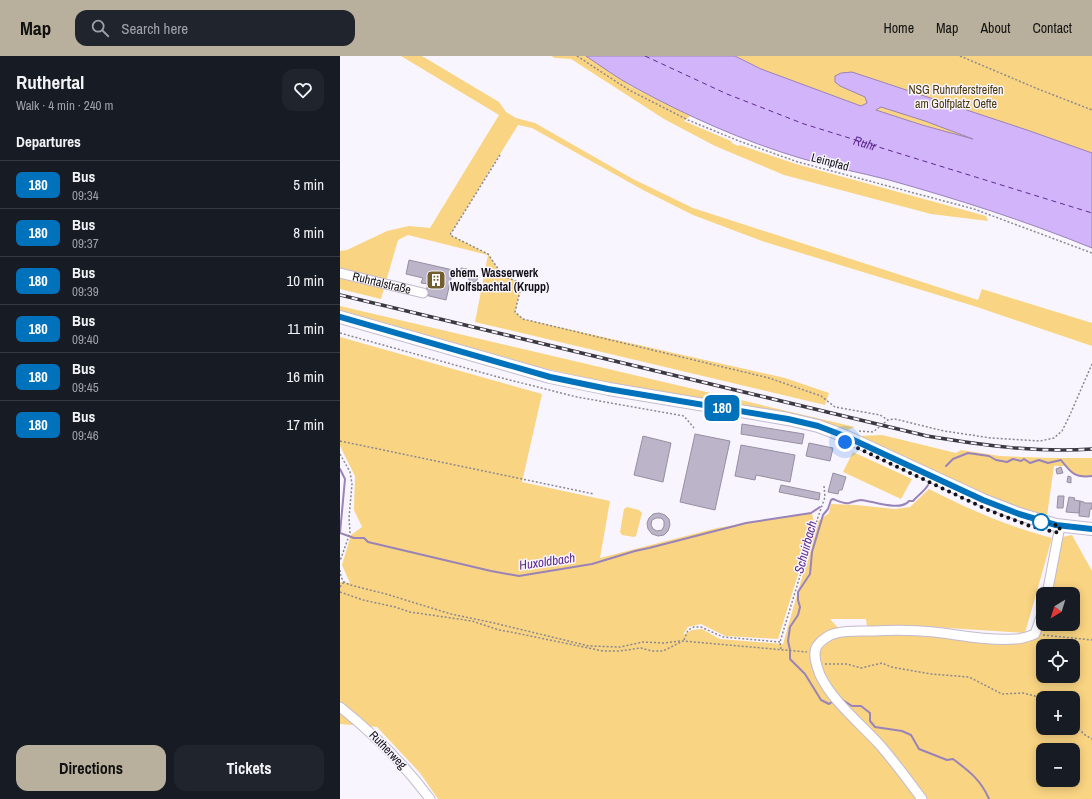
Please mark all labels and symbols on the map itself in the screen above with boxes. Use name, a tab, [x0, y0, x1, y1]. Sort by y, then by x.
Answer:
park label: NSG Ruhruferstreifen am Golfplatz Oefte	[908, 82, 1004, 112]
water label: Ruhr	[851, 132, 879, 155]
street label: Leinpfad	[809, 149, 851, 175]
place label: ehem. Wasserwerk Wolfsbachtal (Krupp)	[450, 265, 549, 295]
street label: Ruhrtalstraße	[351, 268, 413, 298]
building icon: ehem. Wasserwerk Wolfsbachtal (Krupp)	[425, 269, 447, 291]
line badge: 180	[699, 395, 745, 421]
your location	[835, 432, 855, 452]
unlabelled marker	[1032, 513, 1050, 531]
water label: Schuirbach	[790, 519, 821, 575]
water label: Huxoldbach	[518, 549, 576, 574]
north arrow	[1036, 587, 1080, 631]
street label: Rutherweg	[366, 727, 411, 773]

